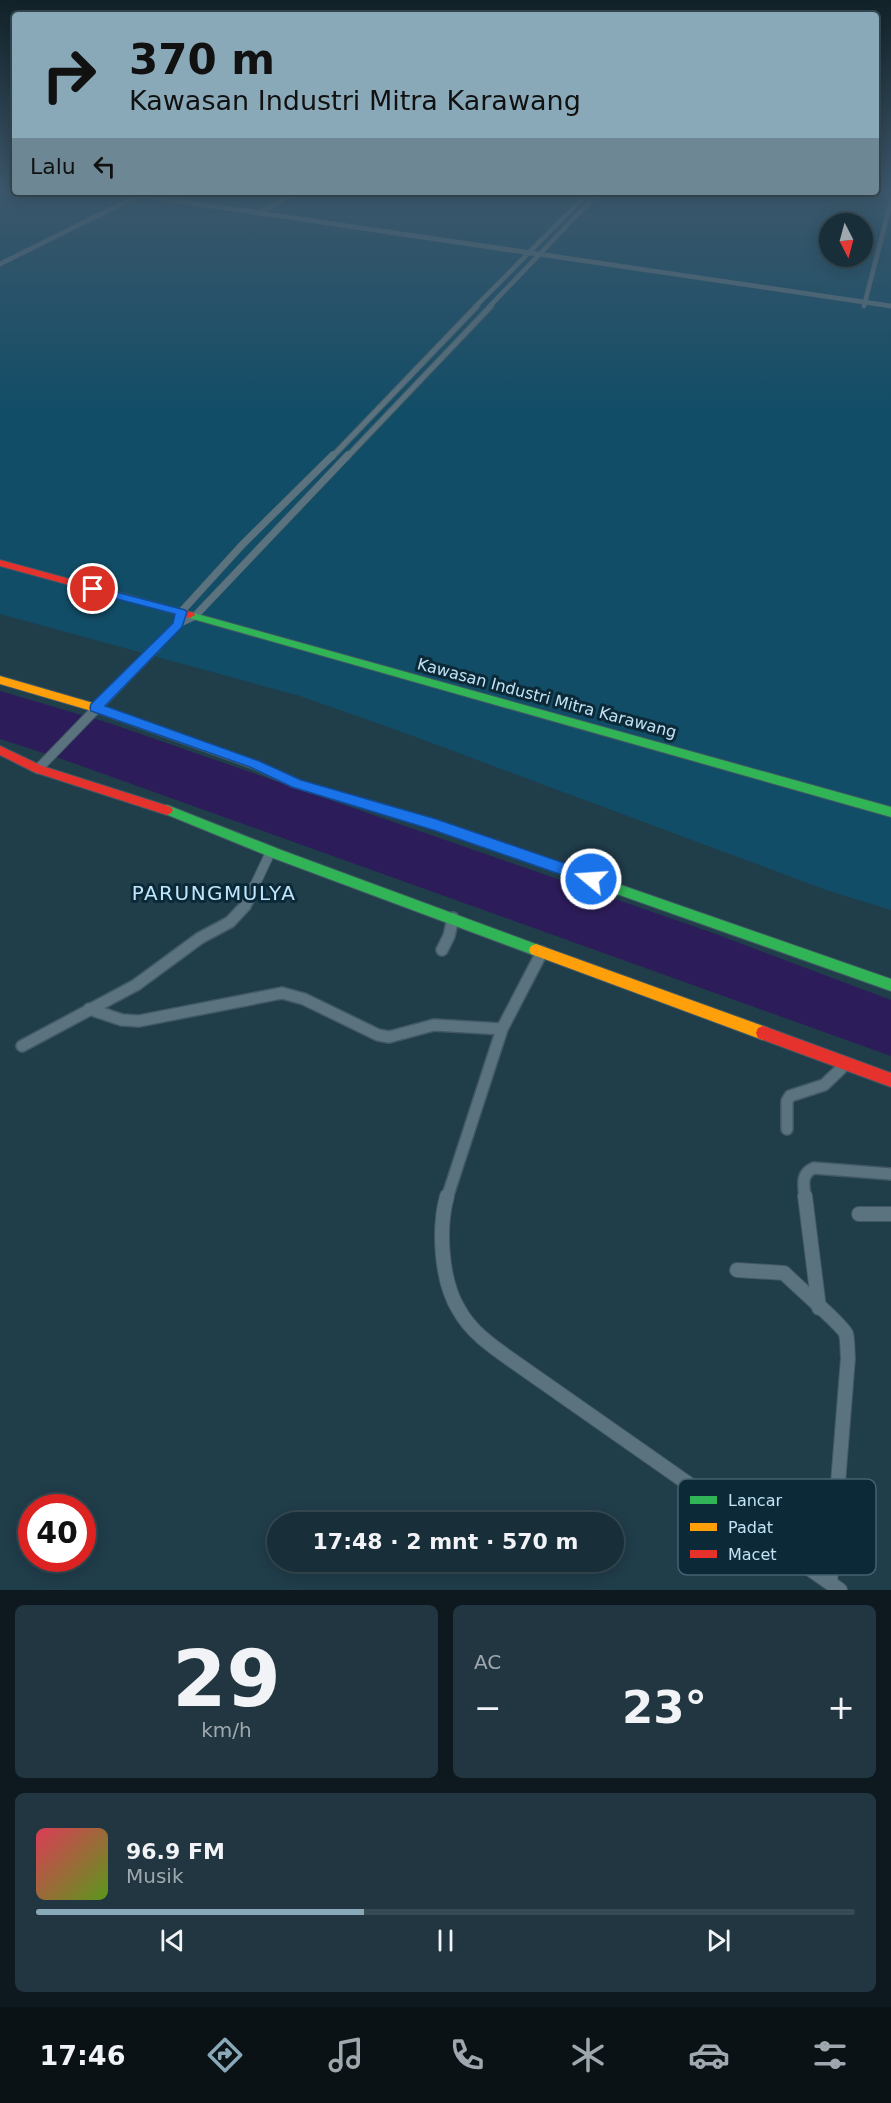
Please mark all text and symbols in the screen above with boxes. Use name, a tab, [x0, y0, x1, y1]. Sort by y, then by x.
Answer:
text: 370 m	[129, 35, 275, 84]
icon: right	[30, 36, 108, 114]
text: Kawasan Industri Mitra Karawang	[129, 85, 581, 116]
icon: left	[88, 150, 121, 183]
text: Lalu	[30, 154, 76, 179]
north arrow	[819, 213, 873, 267]
map controls	[819, 213, 873, 267]
pin	[67, 563, 118, 614]
icon: arrive	[76, 572, 109, 605]
street label: Kawasan Industri Mitra Karawang	[415, 654, 679, 742]
position arrow	[559, 847, 623, 911]
district label: PARUNGMULYA	[132, 881, 296, 905]
legend	[678, 1479, 876, 1575]
text: Lancar	[728, 1491, 782, 1510]
speed limit sign: 40	[18, 1494, 96, 1572]
text: Padat	[728, 1518, 773, 1537]
text: 17:48 · 2 mnt · 570 m	[313, 1529, 578, 1554]
text: Macet	[728, 1545, 777, 1564]
text: 29	[172, 1634, 281, 1724]
text: AC	[474, 1650, 501, 1674]
text: 23°	[622, 1681, 707, 1734]
text: −	[474, 1688, 502, 1727]
text: +	[827, 1688, 855, 1727]
text: km/h	[201, 1718, 252, 1742]
text: 96.9 FM	[126, 1839, 225, 1864]
text: Musik	[126, 1864, 184, 1888]
icon: previous	[156, 1924, 189, 1957]
icon: pause	[429, 1924, 462, 1957]
icon: next	[702, 1924, 735, 1957]
icon: directions	[204, 2034, 246, 2076]
icon: music	[325, 2034, 367, 2076]
icon: phone	[446, 2034, 488, 2076]
icon: climate	[567, 2034, 609, 2076]
icon: car	[688, 2034, 730, 2076]
icon: filters	[809, 2034, 851, 2076]
text: 17:46	[40, 2040, 125, 2071]

